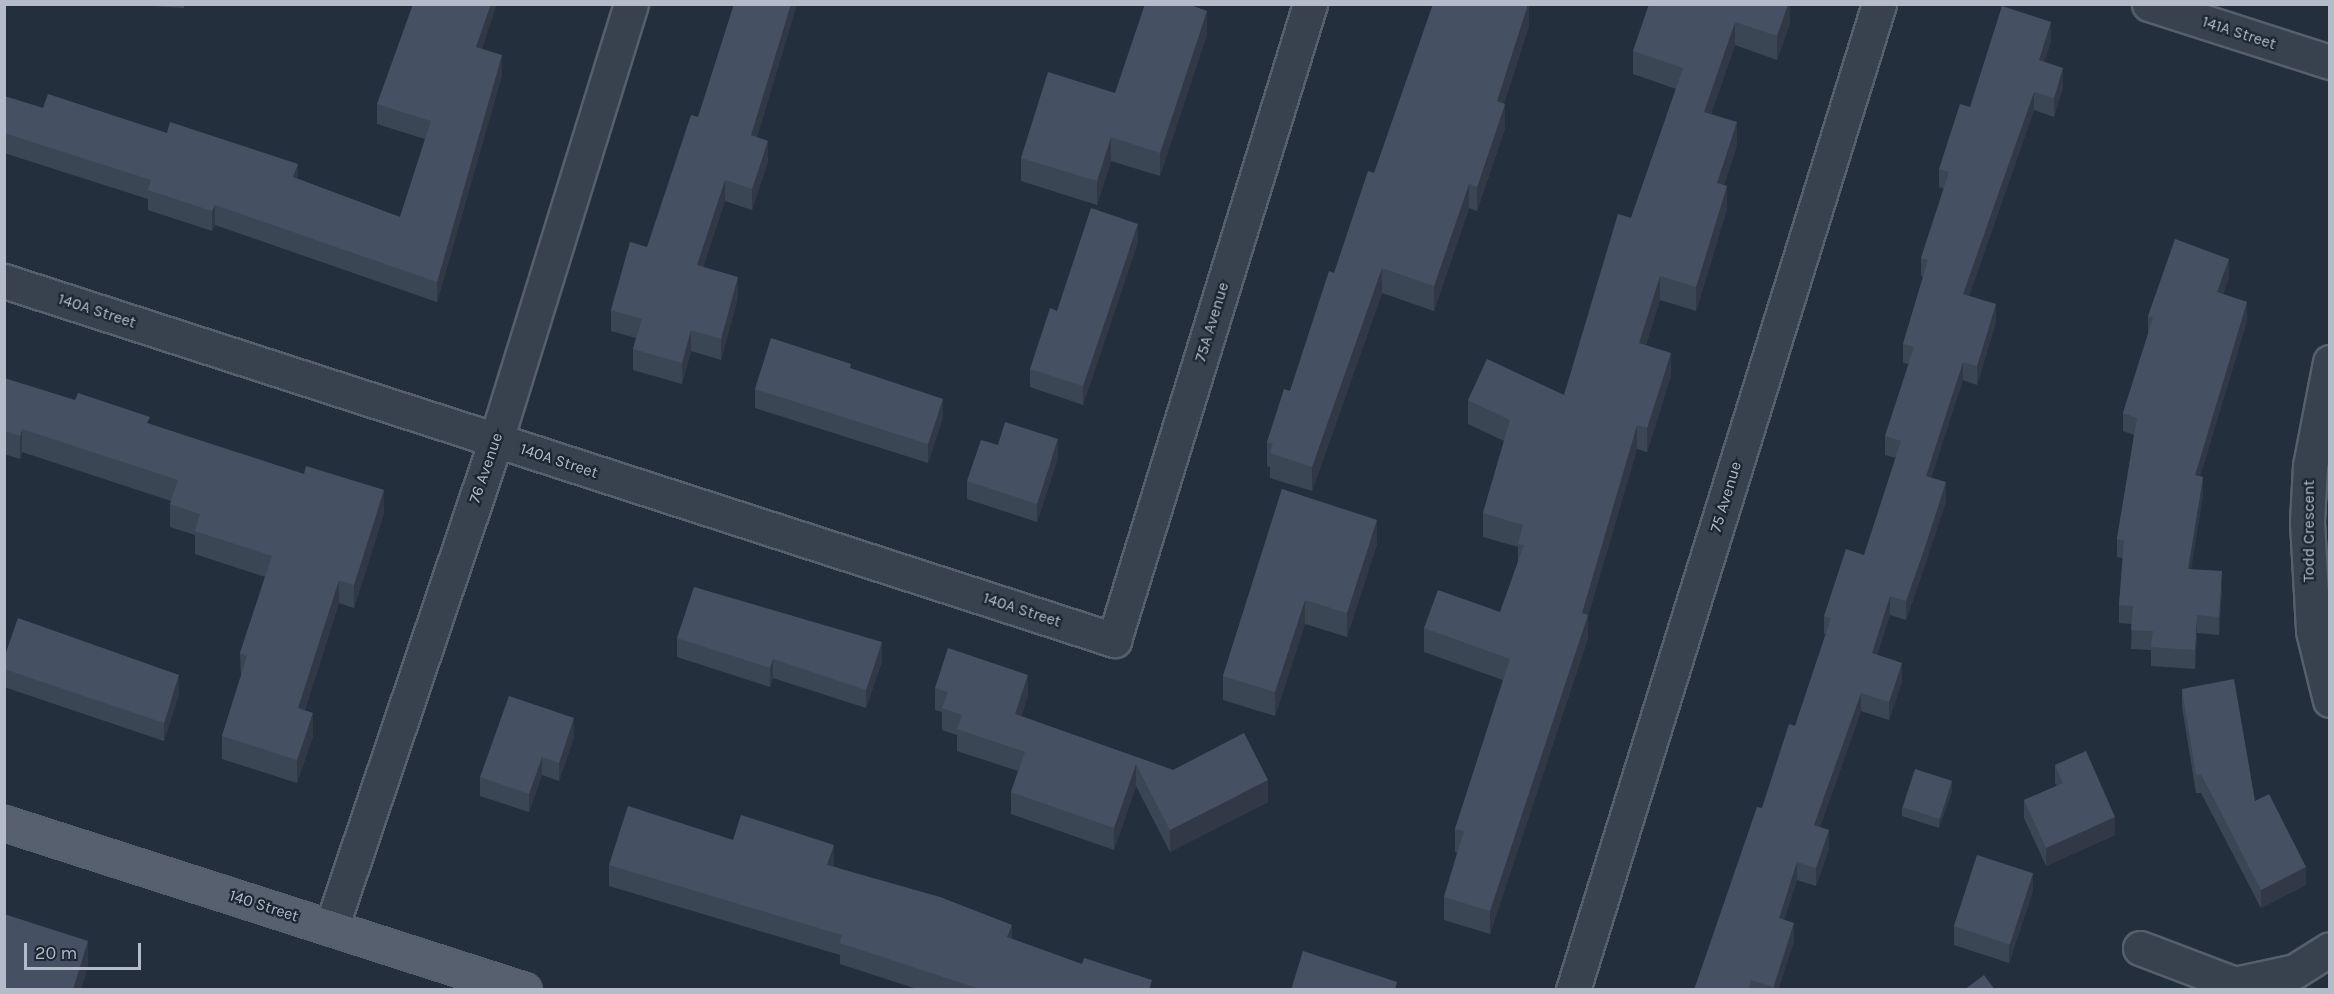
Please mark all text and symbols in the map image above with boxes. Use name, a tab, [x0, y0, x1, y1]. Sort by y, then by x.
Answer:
street label: 141A Street	[2200, 12, 2278, 54]
street label: 75A Avenue	[1191, 280, 1233, 364]
street label: 140A Street	[56, 289, 138, 333]
street label: 76 Avenue	[465, 430, 507, 506]
street label: 140A Street	[518, 439, 600, 483]
street label: 75 Avenue	[1706, 459, 1746, 535]
street label: Todd Crescent	[2299, 480, 2319, 582]
street label: 140A Street	[981, 588, 1063, 632]
street label: 140 Street	[227, 886, 301, 926]
scale bar	[27, 931, 144, 969]
text: 20 m	[35, 942, 77, 964]

